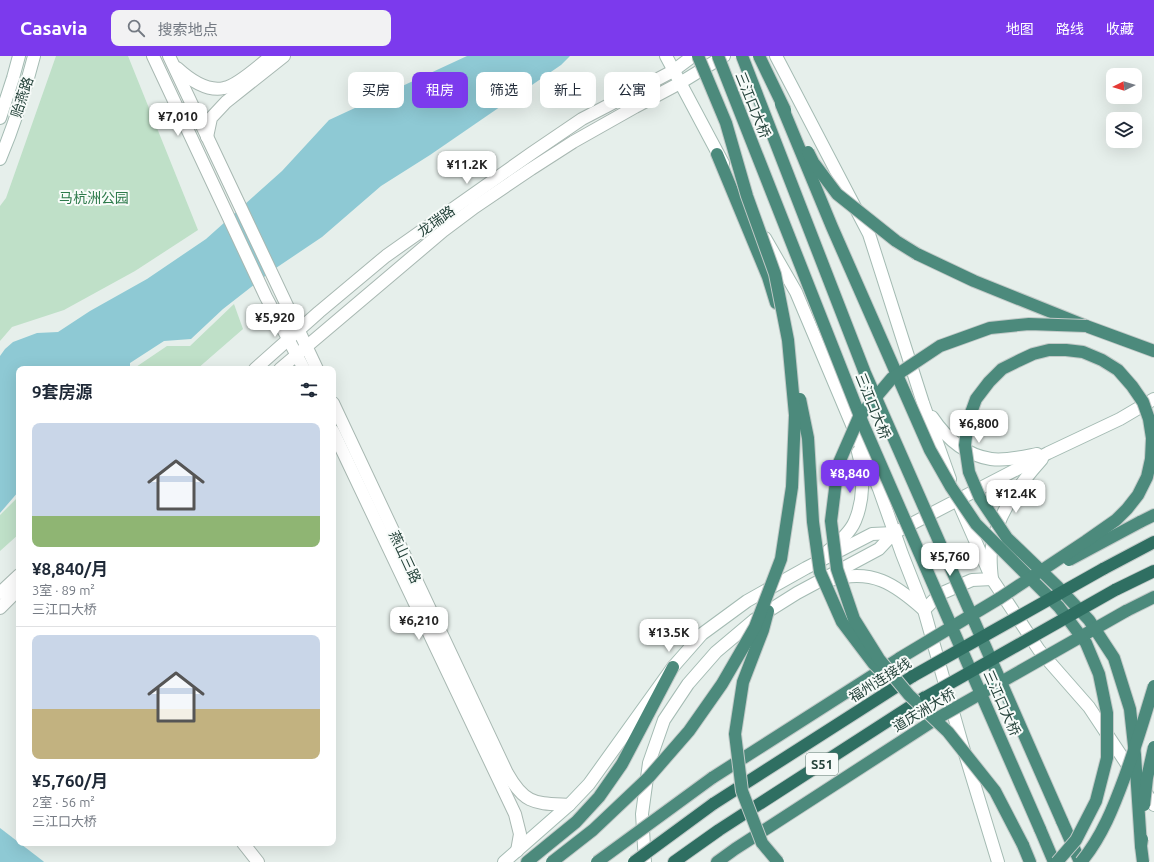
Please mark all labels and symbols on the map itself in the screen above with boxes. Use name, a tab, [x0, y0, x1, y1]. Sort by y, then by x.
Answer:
north arrow	[1106, 68, 1142, 104]
street label: 三江口大桥	[732, 70, 774, 140]
street label: 贻燕路	[8, 75, 36, 119]
pin: ¥7,010	[145, 103, 211, 137]
pin: ¥11.2K	[434, 151, 500, 185]
park label: 马杭洲公园	[59, 190, 129, 206]
street label: 龙瑞路	[414, 202, 458, 240]
pin: ¥5,920	[242, 304, 308, 338]
street label: 三江口大桥	[852, 371, 894, 441]
pin: ¥6,800	[946, 410, 1012, 444]
pin: ¥8,840	[817, 460, 883, 494]
pin: ¥12.4K	[983, 480, 1049, 514]
street label: 燕山三路	[386, 528, 424, 586]
pin: ¥5,760	[917, 543, 983, 577]
pin: ¥6,210	[386, 607, 452, 641]
pin: ¥13.5K	[636, 619, 702, 653]
street label: 福州连接线	[846, 655, 914, 705]
street label: 三江口大桥	[980, 668, 1024, 738]
street label: 道庆洲大桥	[890, 685, 958, 735]
road number: S51	[806, 753, 838, 775]

